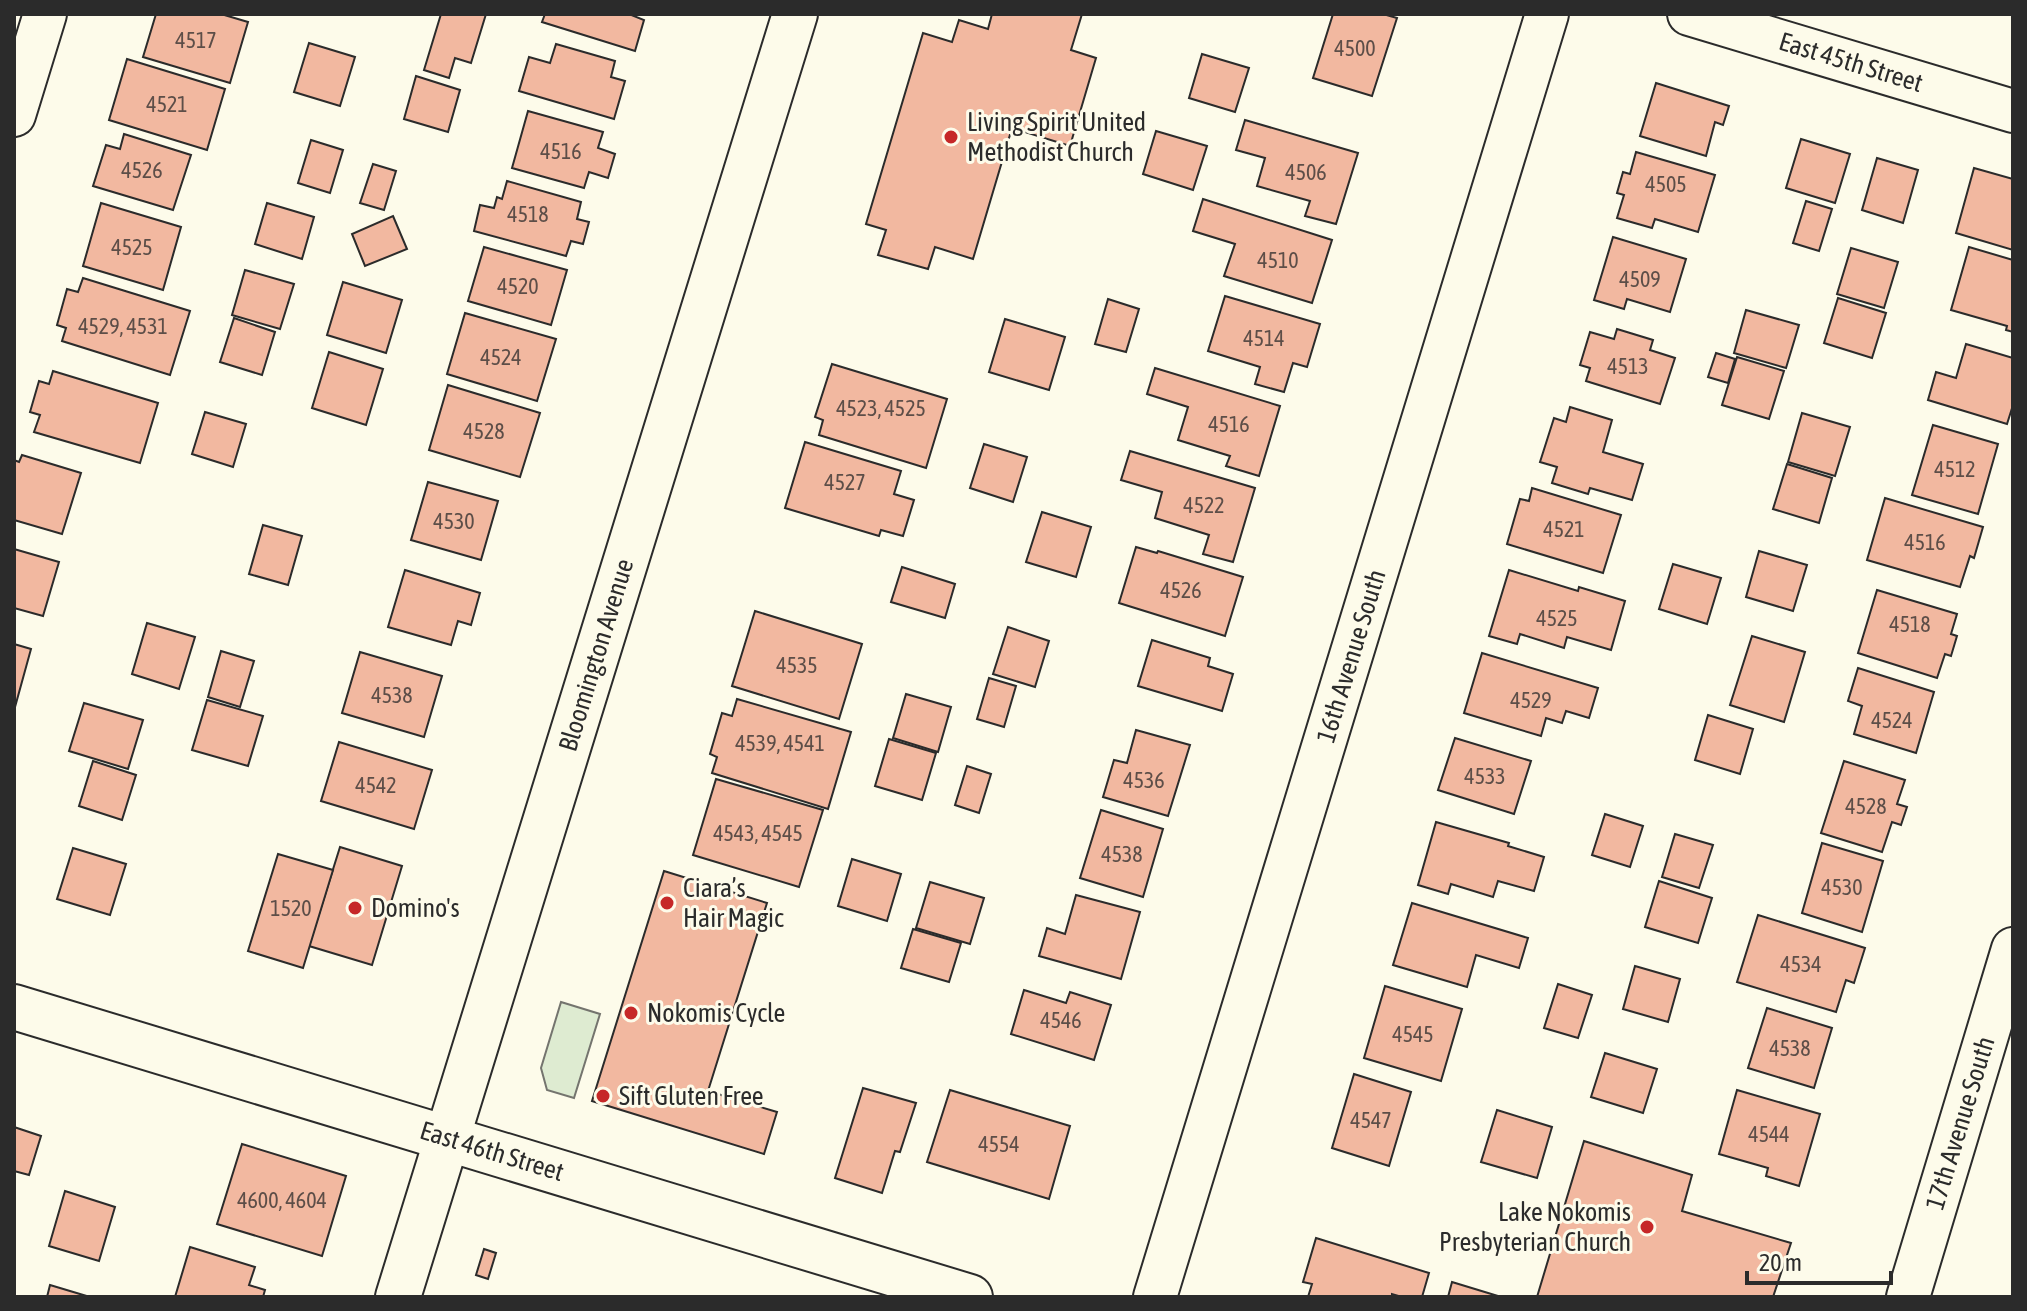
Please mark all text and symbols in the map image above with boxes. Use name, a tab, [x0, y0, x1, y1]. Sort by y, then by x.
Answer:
street label: East 45th Street	[1776, 26, 1926, 98]
house number: 4517	[175, 27, 217, 53]
house number: 4500	[1334, 35, 1376, 61]
house number: 4521	[146, 91, 188, 117]
place label: Living Spirit United Methodist Church	[967, 107, 1146, 167]
marker: Living Spirit United Methodist Church	[942, 128, 960, 146]
house number: 4516	[540, 138, 582, 164]
house number: 4526	[121, 157, 163, 183]
house number: 4506	[1285, 159, 1327, 185]
house number: 4505	[1645, 171, 1687, 197]
house number: 4518	[507, 201, 549, 227]
house number: 4525	[111, 234, 153, 260]
house number: 4510	[1257, 247, 1299, 273]
house number: 4509	[1619, 266, 1661, 292]
house number: 4520	[497, 273, 539, 299]
house number: 4529, 4531	[78, 313, 168, 339]
house number: 4514	[1243, 325, 1285, 351]
house number: 4524	[480, 344, 522, 370]
house number: 4513	[1607, 353, 1649, 379]
house number: 4523, 4525	[836, 395, 926, 421]
house number: 4516	[1208, 411, 1250, 437]
house number: 4528	[463, 418, 505, 444]
house number: 4512	[1934, 456, 1976, 482]
house number: 4527	[824, 469, 866, 495]
house number: 4522	[1183, 492, 1225, 518]
house number: 4530	[433, 508, 475, 534]
house number: 4521	[1543, 516, 1585, 542]
house number: 4516	[1904, 529, 1946, 555]
street label: Bloomington Avenue	[552, 555, 640, 755]
street label: 16th Avenue South	[1310, 566, 1392, 746]
house number: 4526	[1160, 577, 1202, 603]
house number: 4525	[1536, 605, 1578, 631]
house number: 4518	[1889, 611, 1931, 637]
house number: 4535	[776, 652, 818, 678]
house number: 4538	[371, 682, 413, 708]
house number: 4529	[1510, 687, 1552, 713]
house number: 4524	[1871, 707, 1913, 733]
house number: 4539, 4541	[735, 730, 825, 756]
house number: 4533	[1464, 763, 1506, 789]
house number: 4536	[1123, 767, 1165, 793]
house number: 4542	[355, 772, 397, 798]
house number: 4528	[1845, 793, 1887, 819]
house number: 4543, 4545	[713, 820, 803, 846]
house number: 4538	[1101, 841, 1143, 867]
place label: Ciara’s Hair Magic	[683, 873, 784, 933]
house number: 4530	[1821, 874, 1863, 900]
place label: Domino's	[371, 893, 460, 923]
marker: Ciara’s Hair Magic	[658, 894, 676, 912]
house number: 1520	[270, 895, 312, 921]
marker: Domino's	[346, 899, 364, 917]
house number: 4534	[1780, 951, 1822, 977]
place label: Nokomis Cycle	[647, 998, 785, 1028]
marker: Nokomis Cycle	[622, 1004, 640, 1022]
house number: 4546	[1040, 1007, 1082, 1033]
house number: 4545	[1392, 1021, 1434, 1047]
street label: 17th Avenue South	[1919, 1033, 2001, 1213]
house number: 4538	[1769, 1035, 1811, 1061]
place label: Sift Gluten Free	[619, 1081, 764, 1111]
marker: Sift Gluten Free	[594, 1087, 612, 1105]
house number: 4547	[1350, 1107, 1392, 1133]
street label: East 46th Street	[417, 1115, 567, 1187]
house number: 4544	[1748, 1121, 1790, 1147]
house number: 4554	[978, 1131, 1020, 1157]
house number: 4600, 4604	[237, 1187, 327, 1213]
place label: Lake Nokomis Presbyterian Church	[1439, 1197, 1631, 1257]
marker: Lake Nokomis Presbyterian Church	[1638, 1218, 1656, 1236]
scale bar	[1747, 1235, 1891, 1285]
text: 20 m	[1759, 1249, 1802, 1276]

